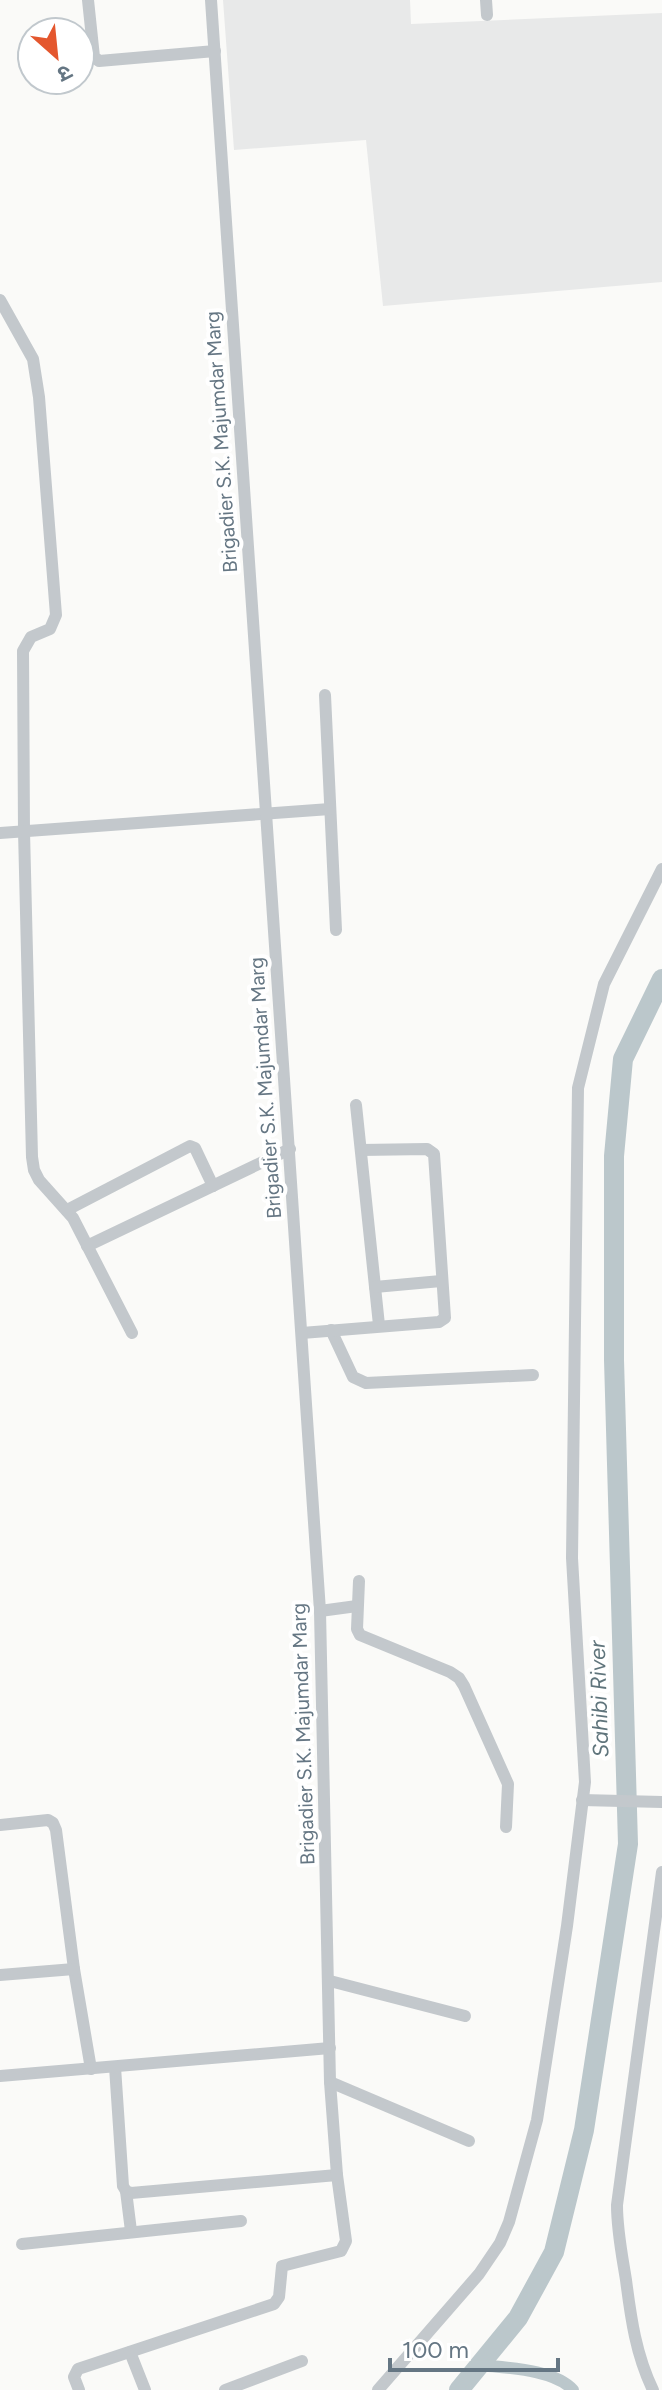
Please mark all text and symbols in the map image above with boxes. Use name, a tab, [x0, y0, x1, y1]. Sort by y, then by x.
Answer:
north arrow	[16, 16, 96, 96]
text: उ	[52, 58, 77, 89]
street label: Brigadier S.K. Majumdar Marg	[200, 310, 242, 574]
street label: Brigadier S.K. Majumdar Marg	[244, 956, 286, 1220]
street label: Brigadier S.K. Majumdar Marg	[286, 1603, 320, 1865]
water label: Sahibi River	[583, 1639, 615, 1758]
scale bar	[390, 2322, 558, 2372]
text: 100 m	[402, 2335, 469, 2364]

